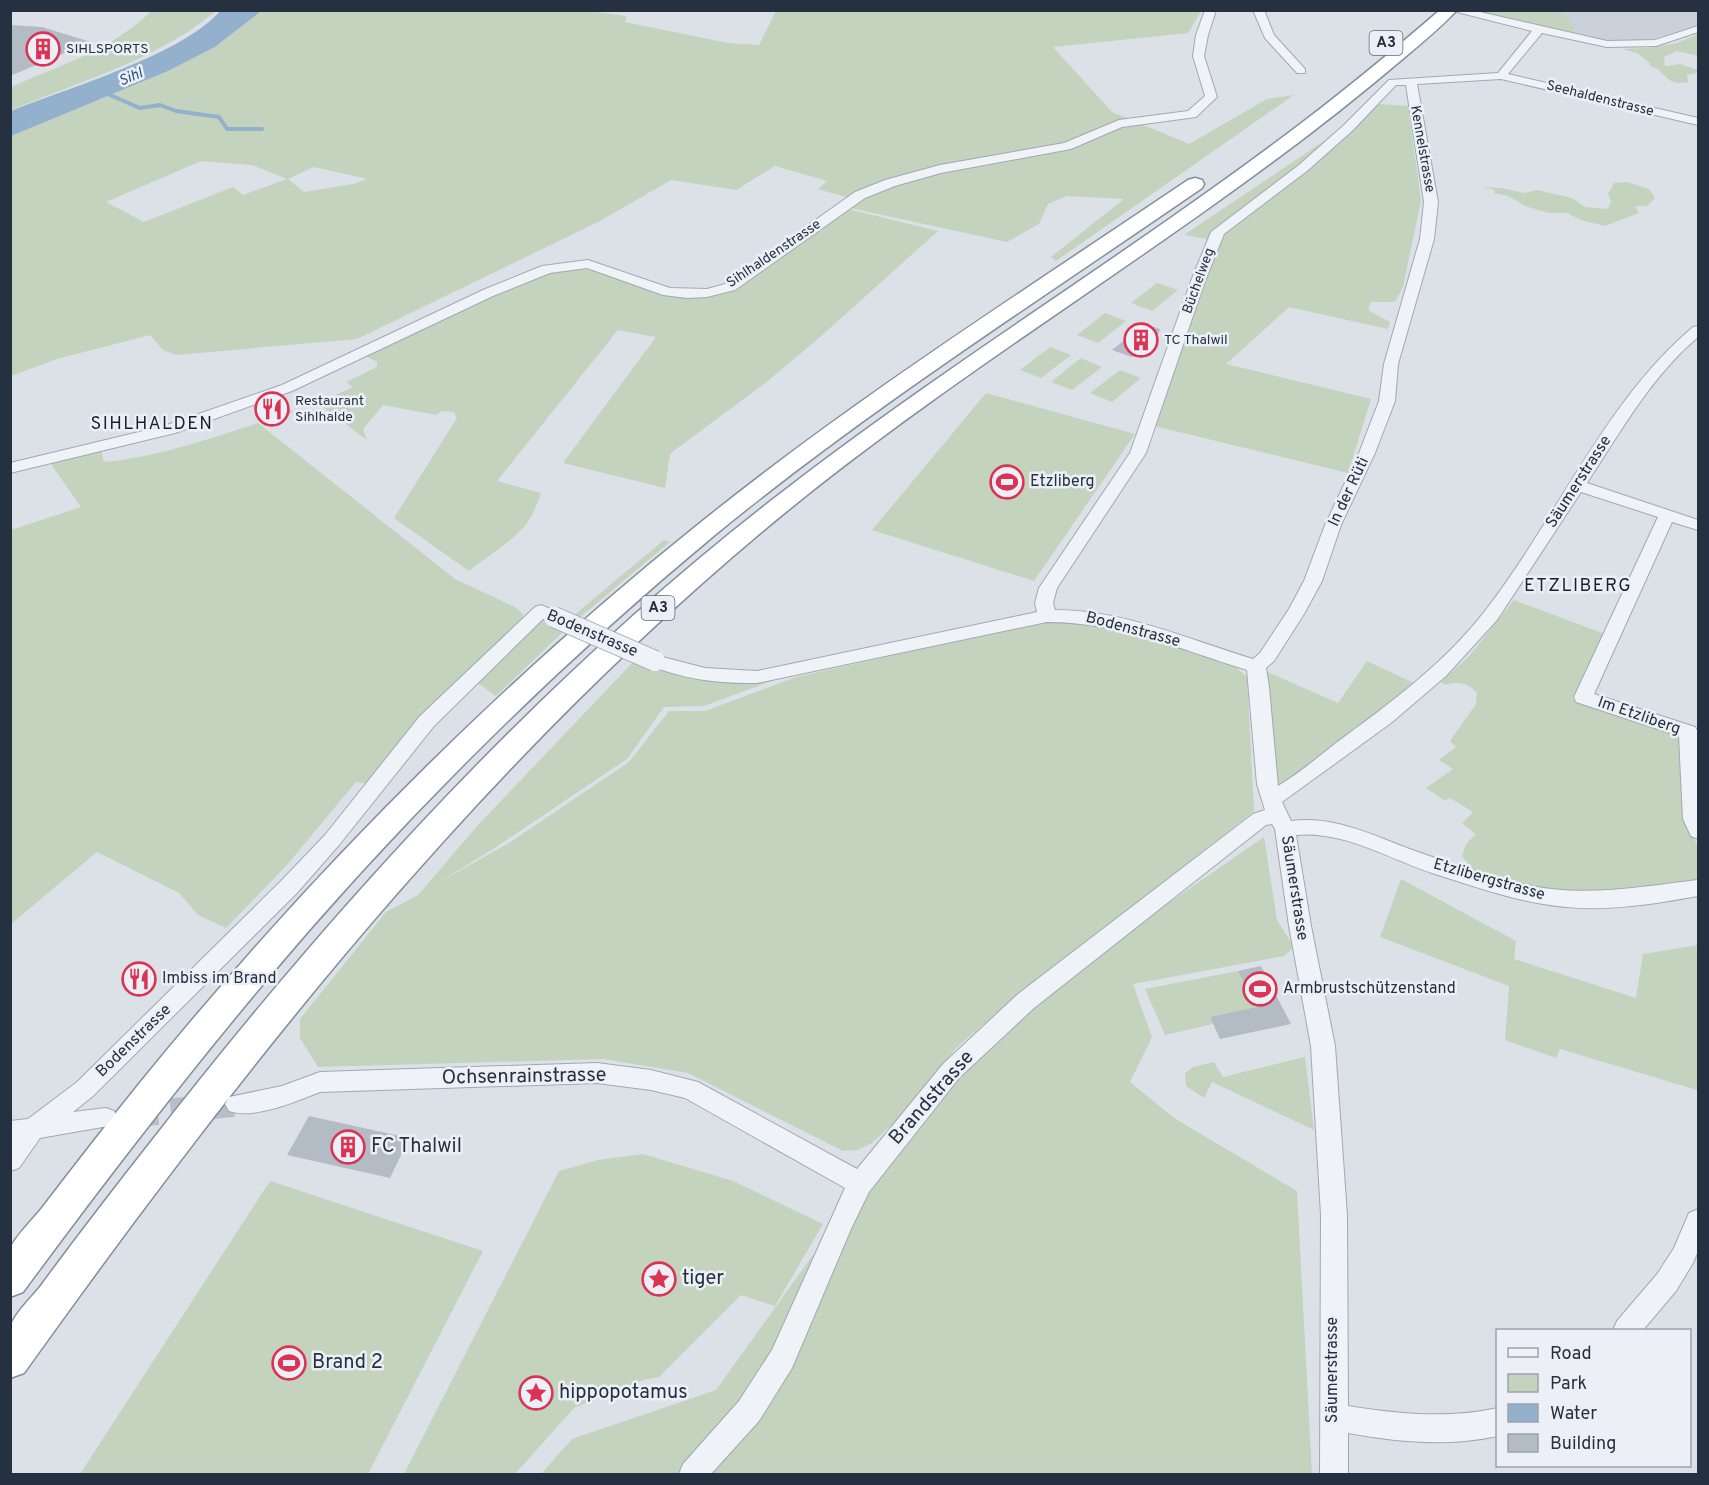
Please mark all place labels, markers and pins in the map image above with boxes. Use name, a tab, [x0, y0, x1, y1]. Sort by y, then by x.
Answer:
building icon: SIHLSPORTS	[25, 31, 61, 67]
place label: SIHLSPORTS	[66, 41, 149, 58]
building icon: TC Thalwil	[1123, 322, 1159, 358]
place label: TC Thalwil	[1164, 332, 1228, 349]
restaurant icon: Restaurant Sihlhalde	[254, 391, 290, 427]
place label: Restaurant Sihlhalde	[295, 393, 364, 426]
sports icon: Etzliberg	[989, 464, 1025, 500]
place label: Etzliberg	[1030, 472, 1095, 492]
restaurant icon: Imbiss im Brand	[121, 961, 157, 997]
place label: Imbiss im Brand	[162, 969, 277, 989]
sports icon: Armbrustschützenstand	[1242, 971, 1278, 1007]
place label: Armbrustschützenstand	[1283, 979, 1456, 999]
building icon: FC Thalwil	[330, 1129, 366, 1165]
place label: FC Thalwil	[371, 1134, 462, 1160]
place icon: tiger	[641, 1261, 677, 1297]
place label: tiger	[682, 1266, 724, 1292]
sports icon: Brand 2	[271, 1345, 307, 1381]
place label: Brand 2	[312, 1350, 383, 1376]
place icon: hippopotamus	[518, 1375, 554, 1411]
place label: hippopotamus	[559, 1380, 688, 1406]

